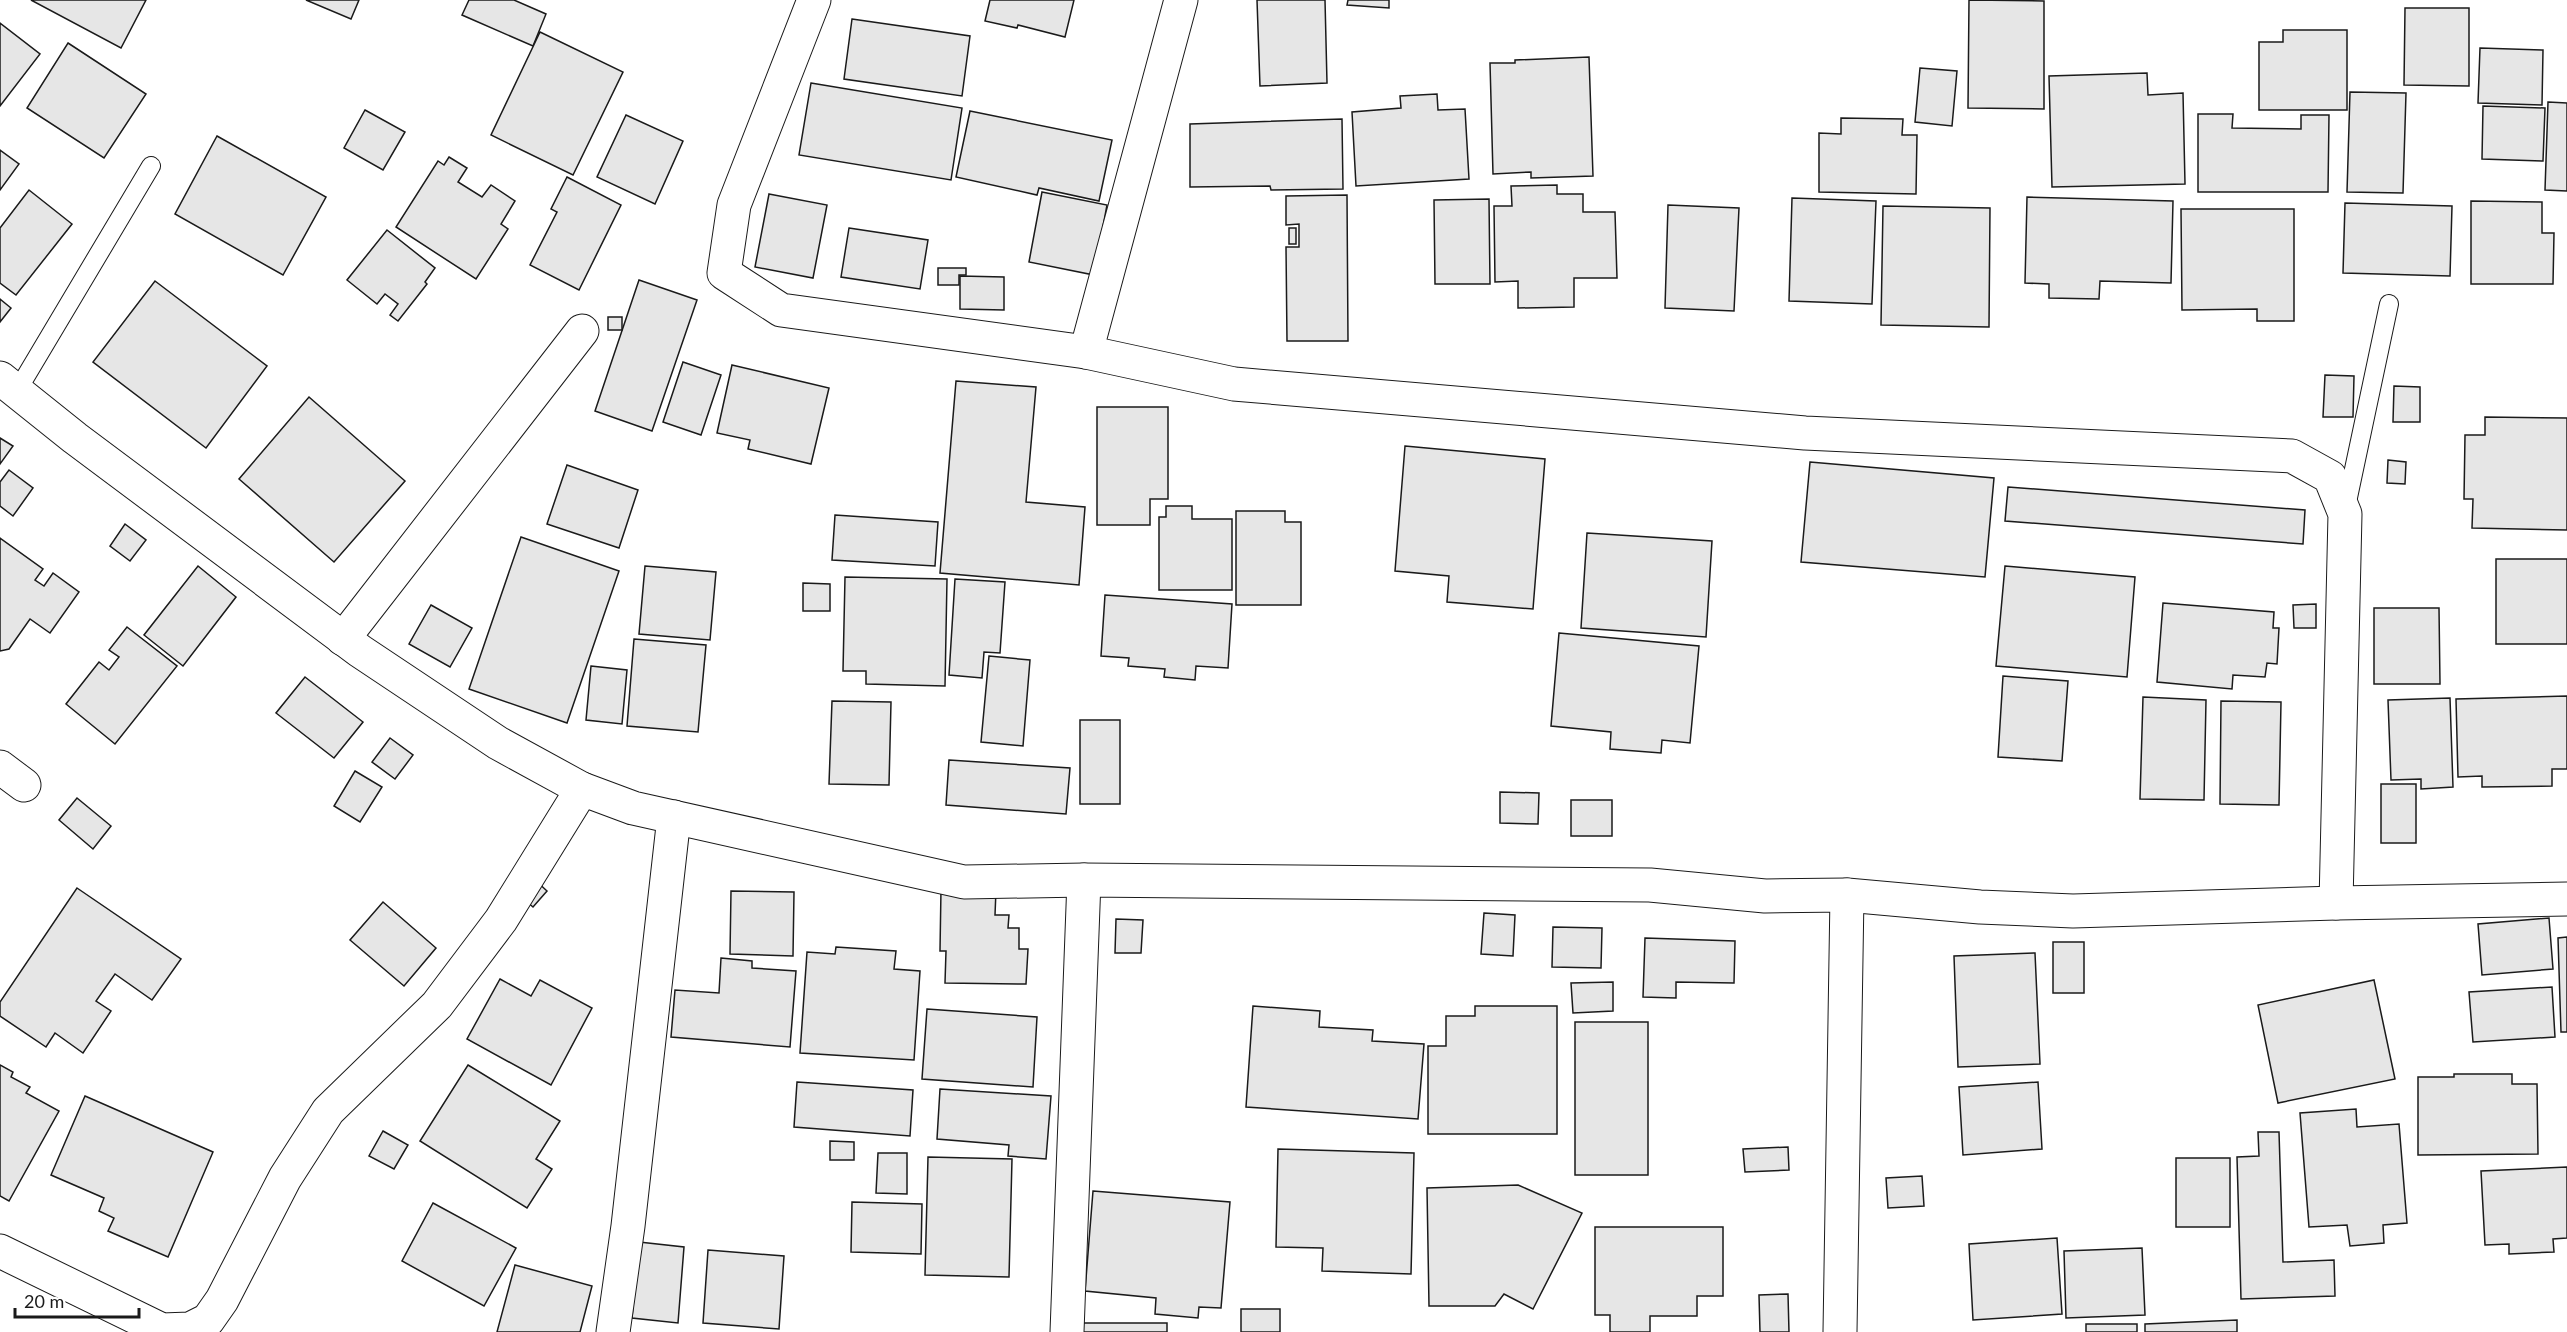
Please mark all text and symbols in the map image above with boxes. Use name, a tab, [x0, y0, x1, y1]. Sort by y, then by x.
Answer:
scale bar	[15, 1281, 140, 1319]
text: 20 m	[24, 1290, 64, 1312]

